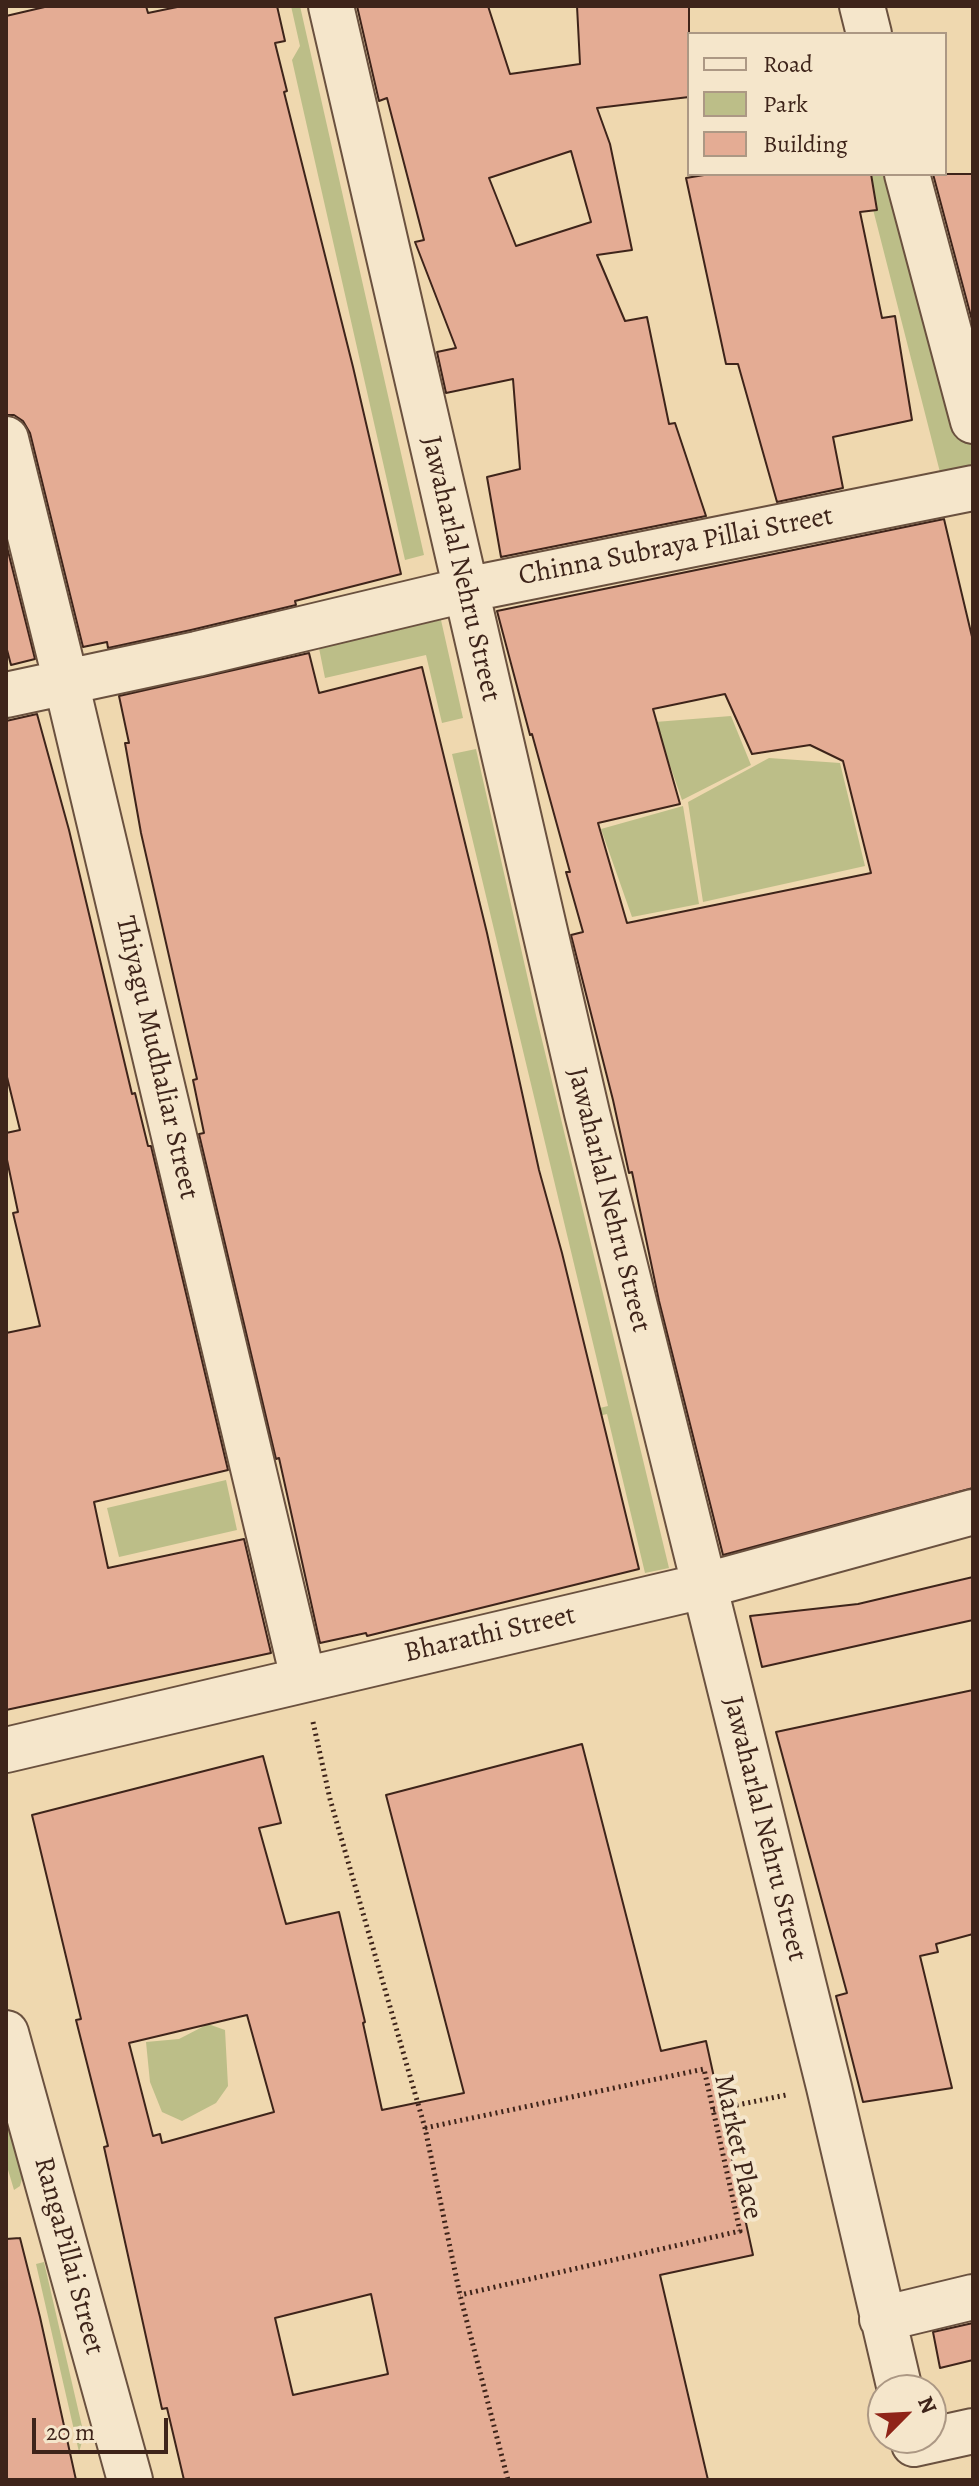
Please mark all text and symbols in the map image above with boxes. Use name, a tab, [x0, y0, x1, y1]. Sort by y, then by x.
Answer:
legend	[687, 32, 947, 176]
text: Road	[763, 48, 813, 80]
text: Park	[763, 88, 808, 120]
text: Building	[763, 128, 848, 160]
street label: Jawaharlal Nehru Street	[413, 433, 507, 705]
street label: Chinna Subraya Pillai Street	[516, 500, 836, 594]
street label: Thiyagu Mudhaliar Street	[107, 913, 205, 1203]
street label: Jawaharlal Nehru Street	[559, 1064, 657, 1336]
street label: Bharathi Street	[401, 1599, 579, 1671]
street label: Jawaharlal Nehru Street	[715, 1693, 813, 1965]
street label: Market Place	[705, 2072, 769, 2222]
street label: RangaPillai Street	[25, 2154, 111, 2358]
north arrow	[867, 2374, 947, 2454]
text: N	[910, 2392, 944, 2418]
scale bar	[36, 2402, 172, 2452]
text: 20 m	[46, 2416, 95, 2448]

